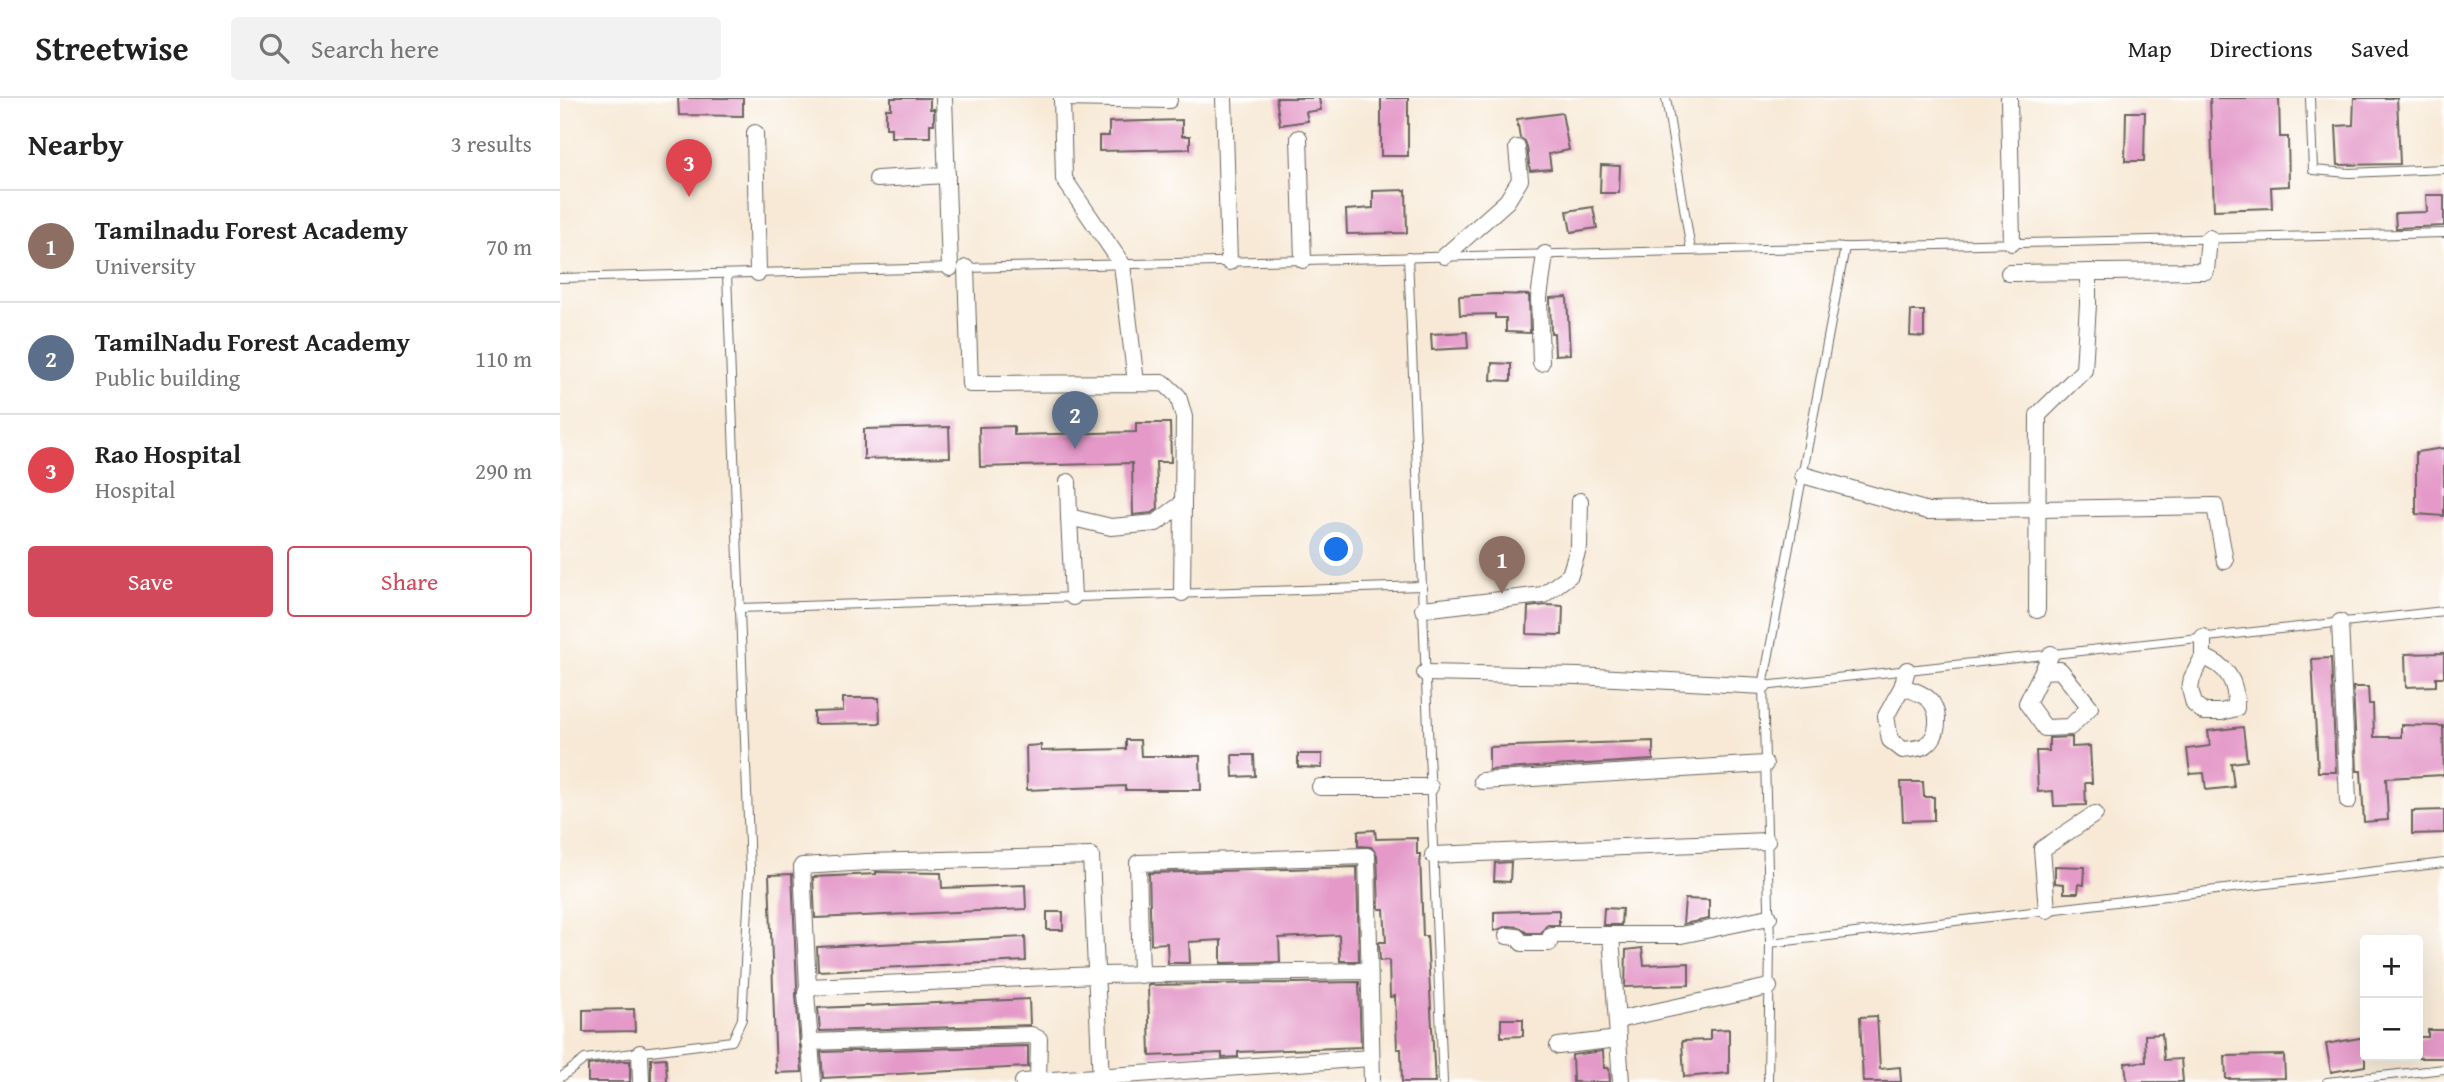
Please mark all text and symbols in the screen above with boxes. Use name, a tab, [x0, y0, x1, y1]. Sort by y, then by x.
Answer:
search box	[231, 17, 721, 80]
text: Streetwise	[35, 24, 189, 72]
icon: search	[255, 29, 293, 67]
text: Search here	[311, 29, 439, 68]
text: Map	[2128, 31, 2172, 66]
text: Directions	[2210, 31, 2313, 66]
text: Saved	[2351, 31, 2409, 66]
text: Nearby	[28, 122, 124, 166]
text: 3 results	[451, 127, 532, 160]
pin: 3	[666, 139, 712, 197]
text: Tamilnadu Forest Academy	[95, 210, 408, 249]
text: 1	[45, 230, 57, 263]
text: 70 m	[486, 230, 532, 263]
text: University	[95, 249, 196, 282]
text: TamilNadu Forest Academy	[95, 322, 410, 361]
text: 2	[45, 342, 57, 375]
text: 110 m	[475, 342, 532, 375]
text: Public building	[95, 361, 240, 394]
pin: 2	[1052, 391, 1098, 449]
text: Rao Hospital	[95, 434, 241, 473]
text: 3	[45, 454, 57, 487]
text: 290 m	[475, 454, 532, 487]
text: Hospital	[95, 473, 175, 506]
your location	[1319, 532, 1353, 566]
pin: 1	[1479, 536, 1525, 594]
button: Save	[28, 546, 273, 617]
button: Share	[287, 546, 532, 617]
map controls	[2360, 935, 2423, 1061]
button: +	[2360, 935, 2423, 998]
button: −	[2360, 998, 2423, 1061]

